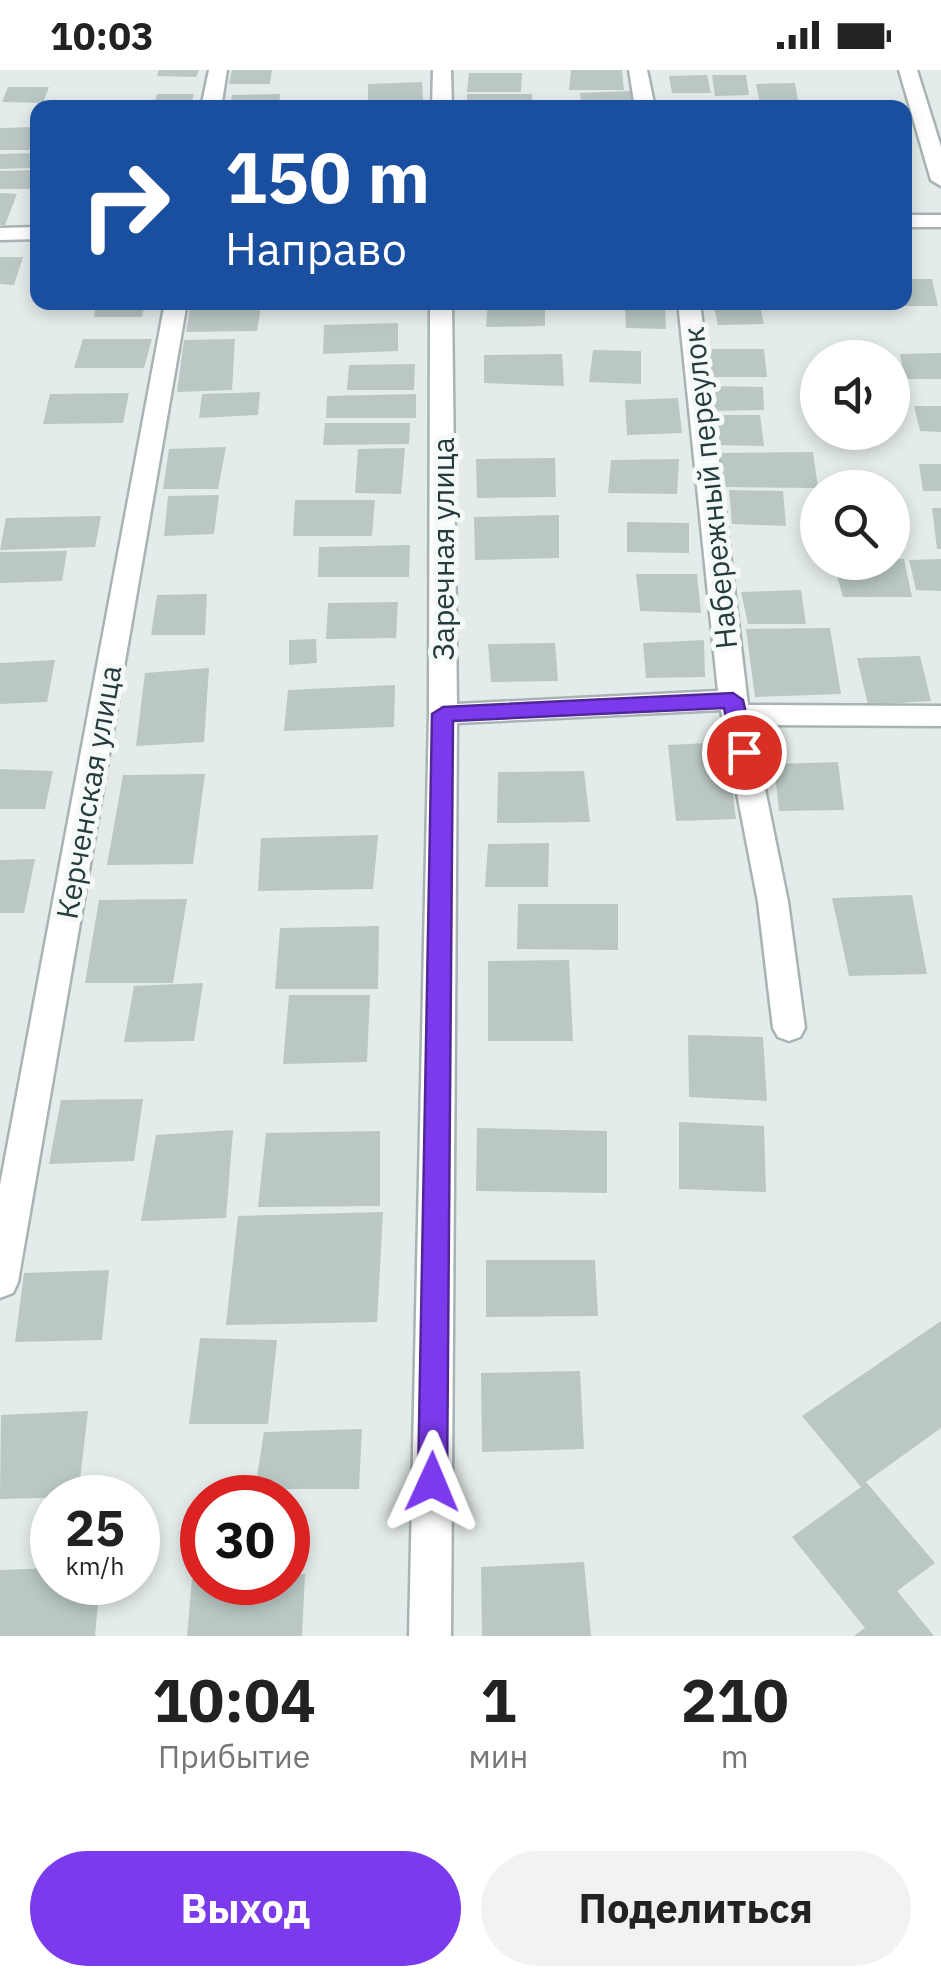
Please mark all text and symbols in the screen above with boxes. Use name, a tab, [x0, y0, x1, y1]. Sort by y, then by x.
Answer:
text: 10:03	[50, 11, 154, 60]
text: 150 m	[225, 131, 430, 222]
icon: right	[60, 140, 190, 270]
text: Направо	[225, 219, 407, 277]
street label: Набережный переулок	[673, 325, 745, 651]
map controls	[800, 340, 910, 580]
button: sound	[800, 340, 910, 450]
street label: Заречная улица	[423, 437, 462, 661]
button: search	[800, 470, 910, 580]
street label: Керченская улица	[47, 662, 129, 922]
pin	[702, 710, 787, 795]
icon: arrive	[717, 725, 772, 780]
position arrow	[380, 1430, 484, 1534]
speed limit sign: 30	[180, 1475, 310, 1605]
text: 25	[65, 1495, 125, 1560]
text: km/h	[66, 1549, 124, 1582]
text: 10:04	[152, 1660, 316, 1739]
text: 1	[480, 1660, 516, 1739]
text: 210	[681, 1660, 789, 1739]
text: Прибытие	[158, 1735, 310, 1777]
text: мин	[468, 1735, 528, 1777]
text: m	[721, 1735, 749, 1777]
button: Выход	[30, 1851, 461, 1966]
button: Поделиться	[481, 1851, 911, 1966]

